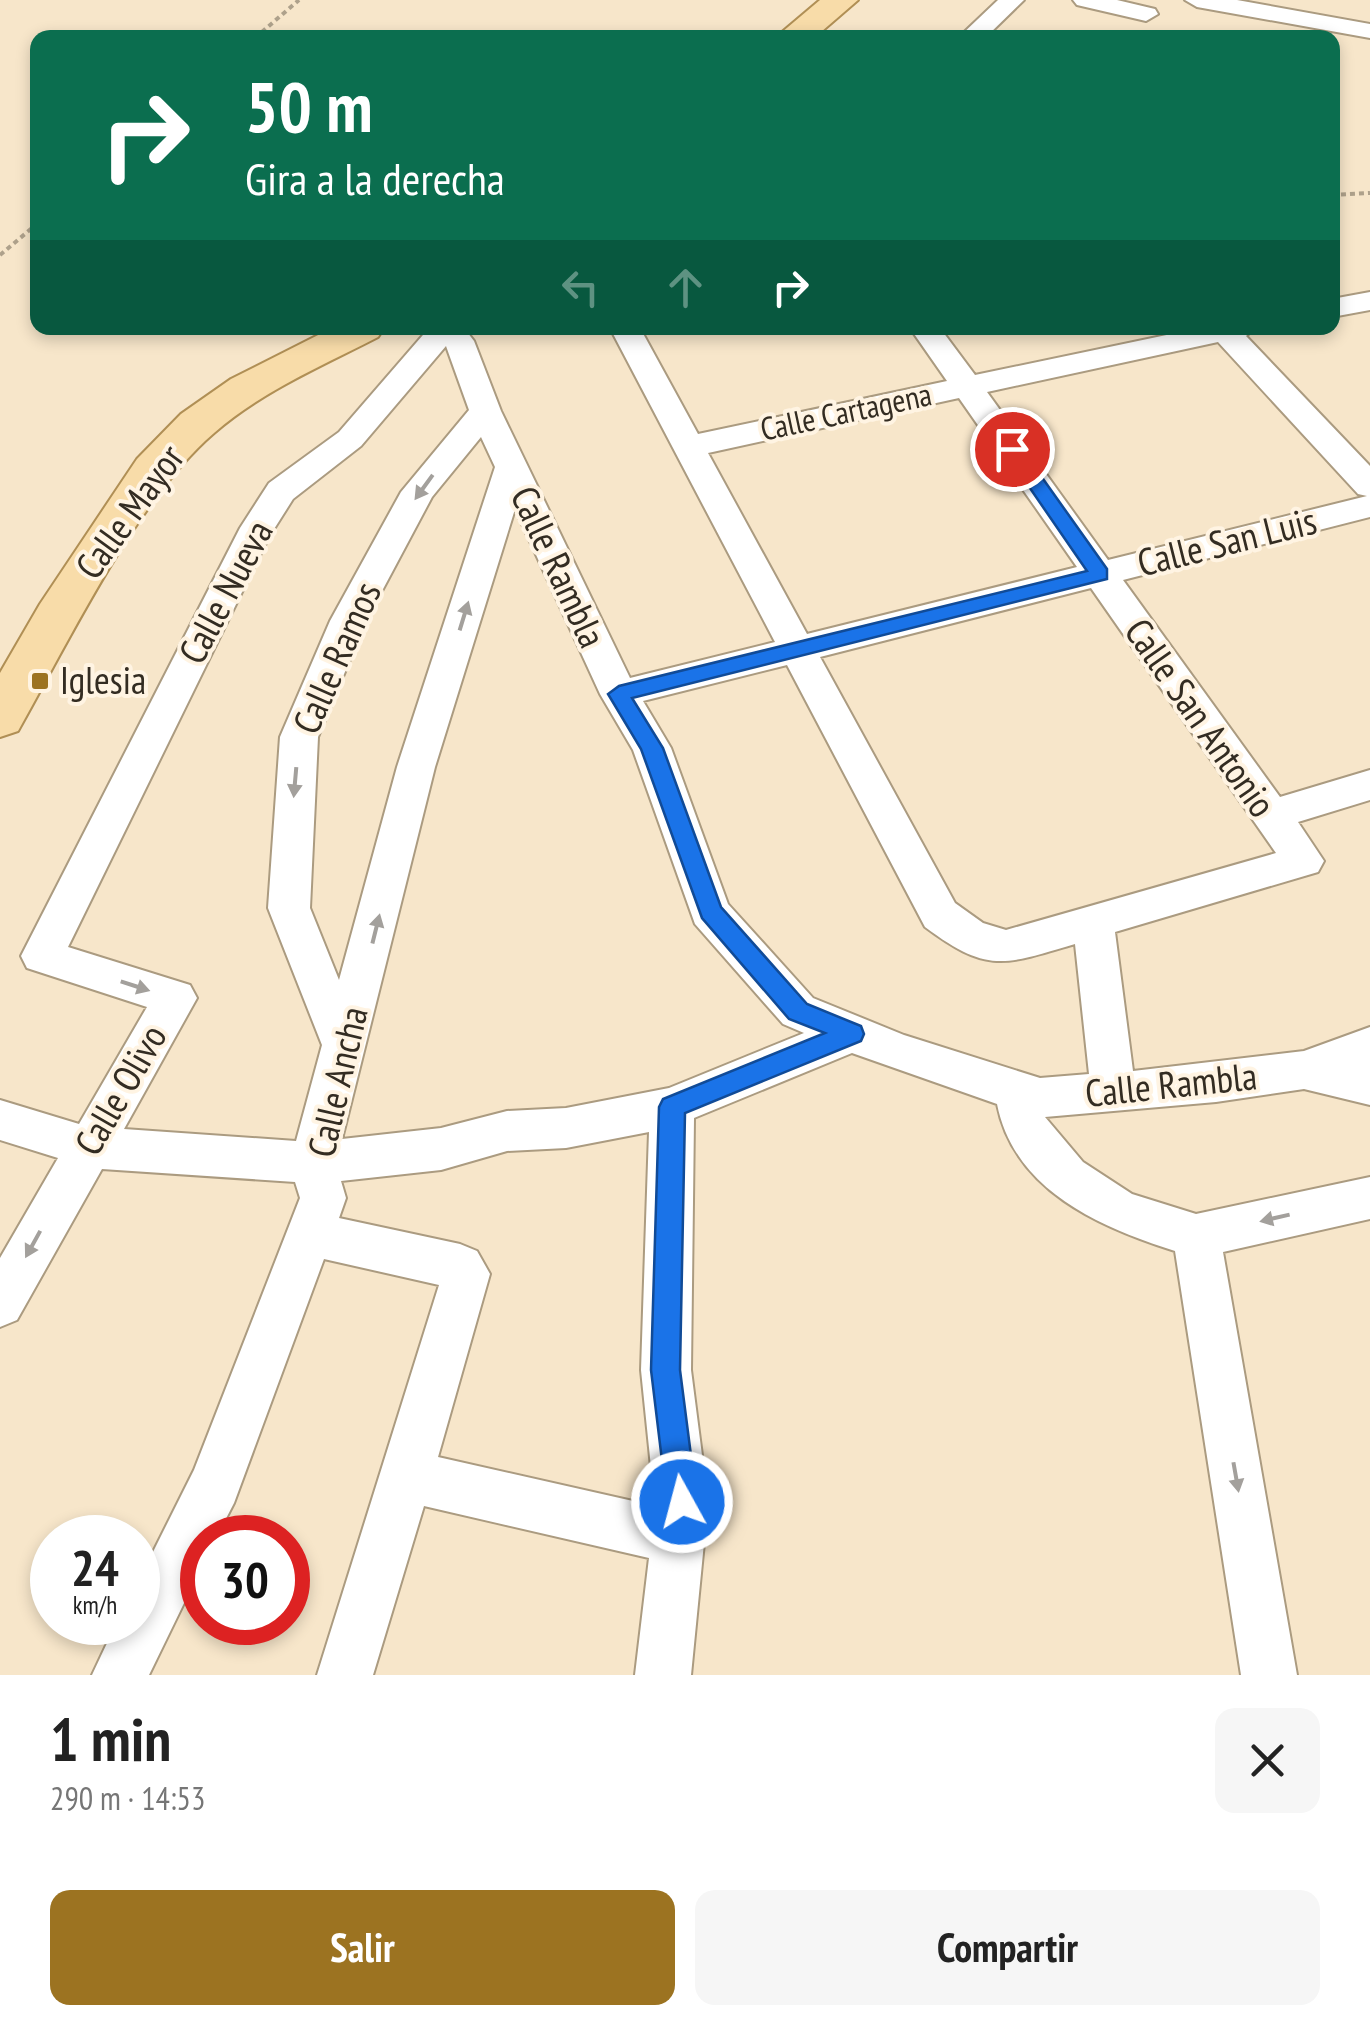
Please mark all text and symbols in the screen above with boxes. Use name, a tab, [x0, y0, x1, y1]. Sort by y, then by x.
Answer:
text: 50 m	[245, 61, 373, 151]
icon: right	[80, 70, 210, 200]
text: Gira a la derecha	[245, 149, 505, 207]
icon: left	[553, 260, 608, 315]
icon: ahead	[658, 260, 713, 315]
icon: right	[763, 260, 818, 315]
street label: Calle Cartagena	[756, 372, 935, 450]
pin	[970, 407, 1055, 492]
icon: arrive	[985, 422, 1040, 477]
street label: Calle Mayor	[64, 434, 194, 588]
one-way arrow	[414, 474, 434, 500]
street label: Calle Rambla	[501, 478, 618, 655]
street label: Calle San Luis	[1132, 495, 1321, 586]
street label: Calle Nueva	[167, 511, 283, 671]
street label: Calle Ramos	[281, 574, 391, 741]
one-way arrow	[457, 600, 472, 631]
street label: Calle San Antonio	[1115, 608, 1288, 826]
place label: Iglesia	[60, 655, 146, 704]
marker: Iglesia	[29, 670, 51, 692]
one-way arrow	[286, 766, 302, 798]
one-way arrow	[368, 913, 384, 944]
one-way arrow	[120, 979, 150, 994]
street label: Calle Ancha	[295, 1002, 378, 1162]
street label: Calle Olivo	[63, 1015, 177, 1163]
street label: Calle Rambla	[1083, 1050, 1259, 1117]
one-way arrow	[1259, 1211, 1290, 1226]
one-way arrow	[25, 1230, 43, 1258]
position arrow	[630, 1450, 734, 1554]
one-way arrow	[1229, 1461, 1244, 1493]
speed limit sign: 30	[180, 1515, 310, 1645]
text: 24	[71, 1535, 119, 1600]
text: km/h	[73, 1589, 117, 1621]
text: 1 min	[50, 1700, 171, 1778]
button: close	[1215, 1708, 1320, 1813]
text: 290 m · 14:53	[50, 1777, 205, 1819]
button: Salir	[50, 1890, 675, 2005]
button: Compartir	[695, 1890, 1320, 2005]

